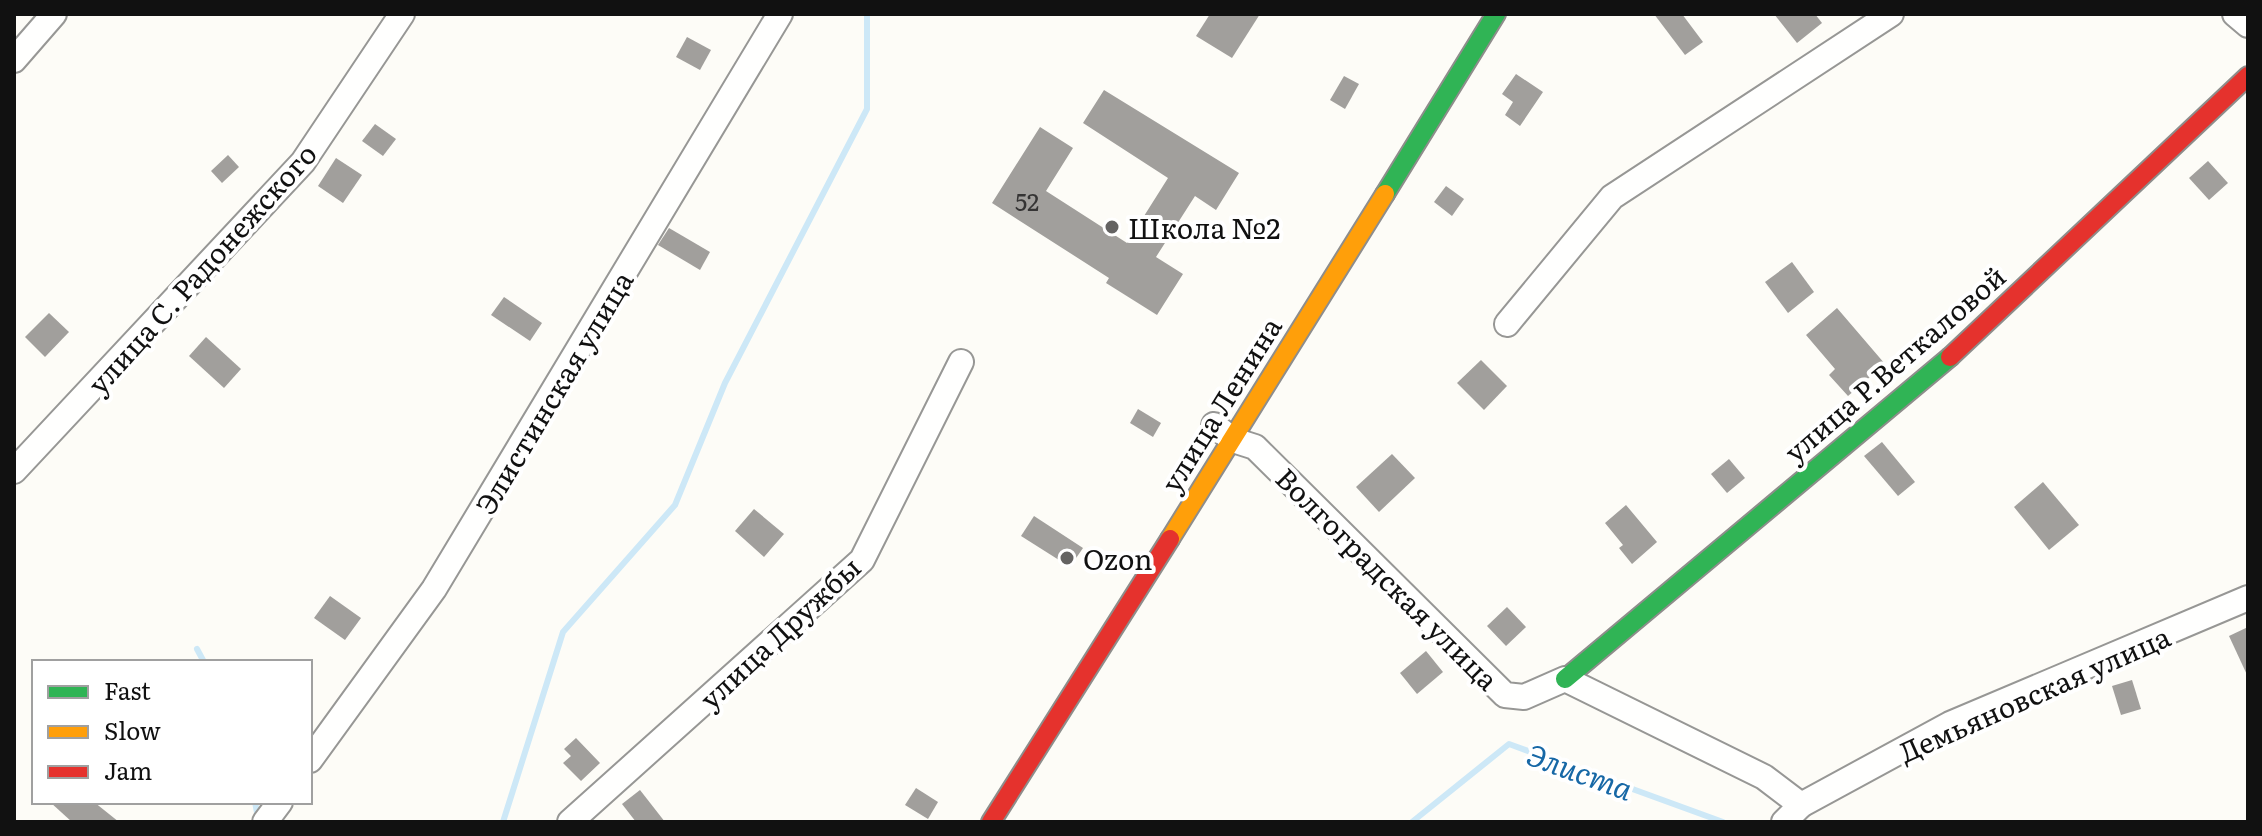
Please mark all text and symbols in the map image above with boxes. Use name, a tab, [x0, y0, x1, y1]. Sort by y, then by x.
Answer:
street label: улица С. Радонежского	[77, 133, 325, 403]
house number: 52	[1015, 183, 1039, 218]
place label: Школа №2	[1128, 206, 1281, 248]
marker: Школа №2	[1103, 218, 1121, 236]
street label: улица Р.Веткаловой	[1774, 255, 2014, 471]
street label: Элистинская улица	[464, 262, 642, 522]
street label: улица Ленина	[1149, 308, 1291, 500]
street label: Волгоградская улица	[1267, 457, 1509, 699]
place label: Ozon	[1083, 537, 1153, 579]
street label: улица Дружбы	[689, 546, 869, 718]
marker: Ozon	[1058, 549, 1076, 567]
street label: Демьяновская улица	[1891, 614, 2177, 772]
legend	[32, 660, 312, 804]
text: Fast	[104, 672, 151, 707]
text: Slow	[104, 712, 161, 747]
water label: Элиста	[1521, 730, 1639, 810]
text: Jam	[104, 752, 152, 787]

